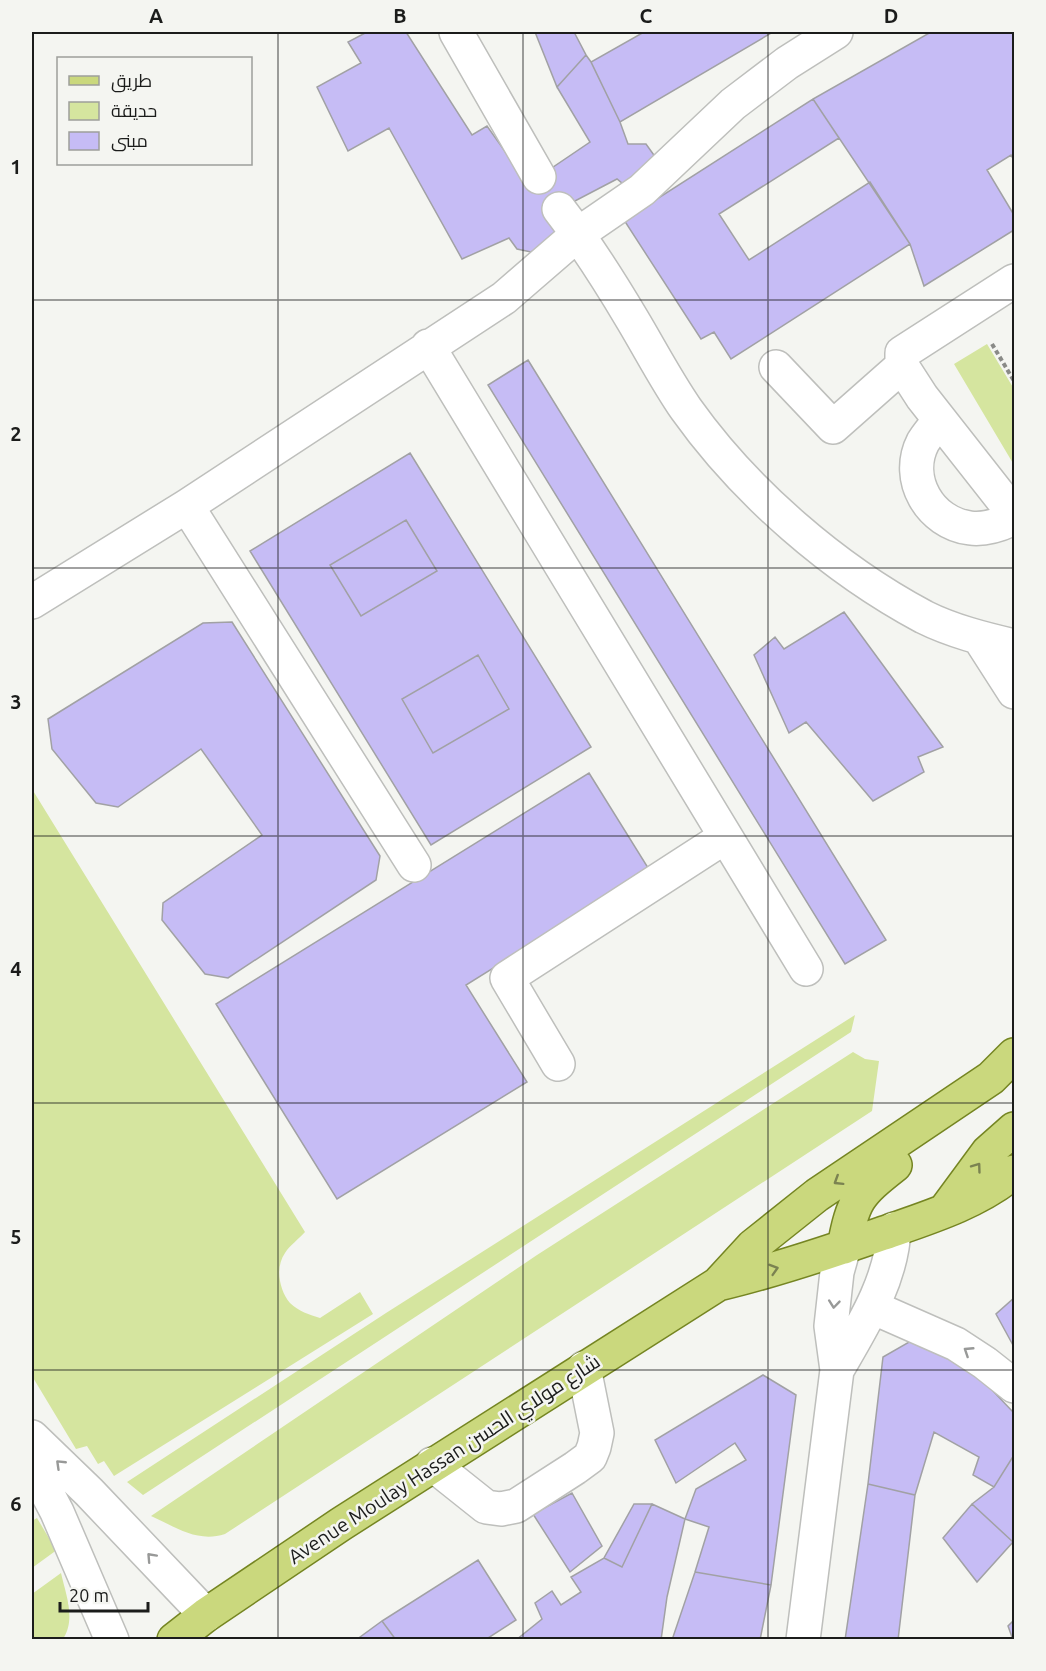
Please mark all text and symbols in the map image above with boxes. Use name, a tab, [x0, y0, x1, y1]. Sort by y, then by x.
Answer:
text: A	[149, 4, 163, 27]
text: B	[393, 4, 407, 27]
text: C	[640, 4, 653, 27]
text: D	[884, 4, 898, 27]
legend	[57, 57, 252, 165]
text: طريق	[111, 70, 152, 93]
text: حديقة	[111, 100, 157, 120]
text: مبنى	[111, 130, 148, 152]
text: 1	[10, 155, 22, 178]
text: 2	[10, 422, 22, 445]
text: 3	[10, 690, 22, 713]
text: 4	[10, 957, 22, 980]
one-way arrow	[969, 1163, 980, 1174]
one-way arrow	[834, 1174, 845, 1185]
text: 5	[10, 1225, 22, 1248]
one-way arrow	[768, 1264, 779, 1277]
one-way arrow	[828, 1300, 841, 1309]
one-way arrow	[963, 1347, 974, 1358]
street label: Avenue Moulay Hassan شارع مولاي الحسن	[284, 1349, 607, 1572]
one-way arrow	[57, 1460, 67, 1471]
text: 6	[10, 1492, 22, 1515]
one-way arrow	[148, 1554, 159, 1565]
scale bar	[60, 1575, 148, 1613]
text: 20 m	[69, 1585, 109, 1605]

